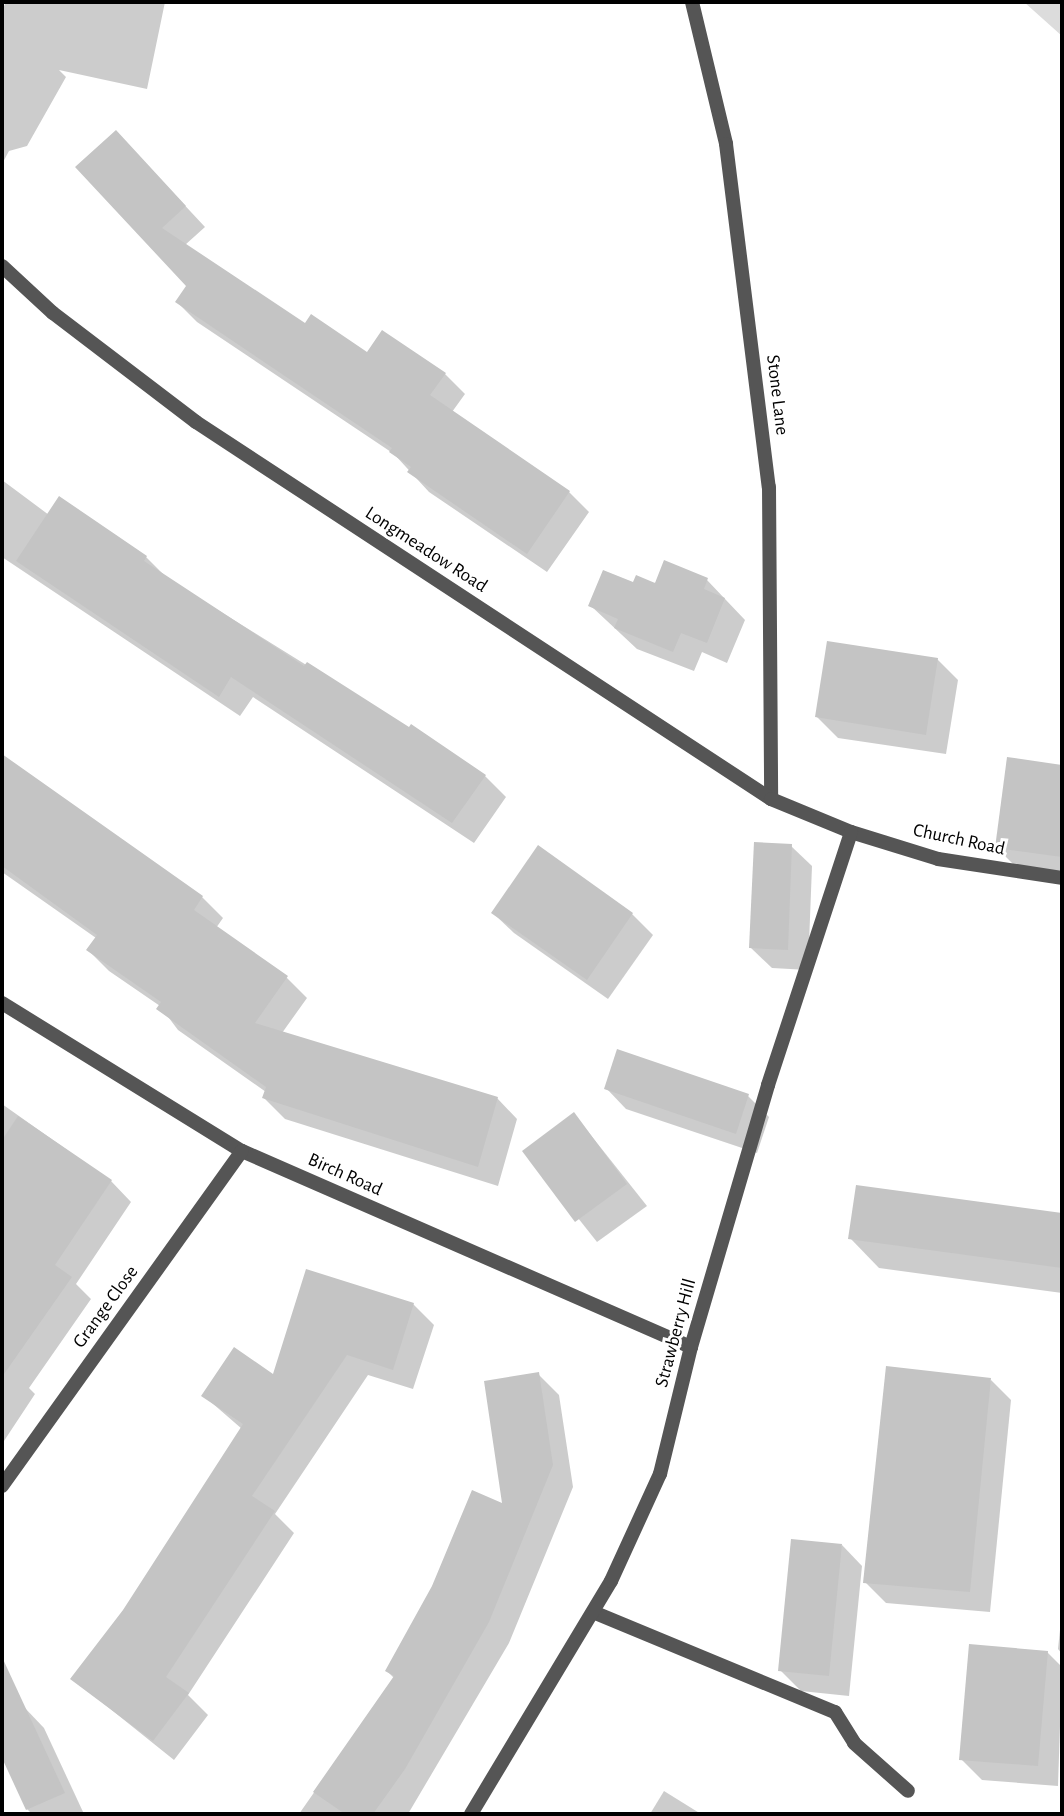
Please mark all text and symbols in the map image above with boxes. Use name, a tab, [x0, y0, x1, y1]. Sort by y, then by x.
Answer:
street label: Stone Lane	[761, 354, 793, 436]
street label: Longmeadow Road	[361, 502, 491, 598]
street label: Church Road	[911, 819, 1007, 861]
street label: Birch Road	[304, 1149, 386, 1201]
street label: Grange Close	[69, 1261, 143, 1353]
street label: Strawberry Hill	[651, 1276, 701, 1390]

